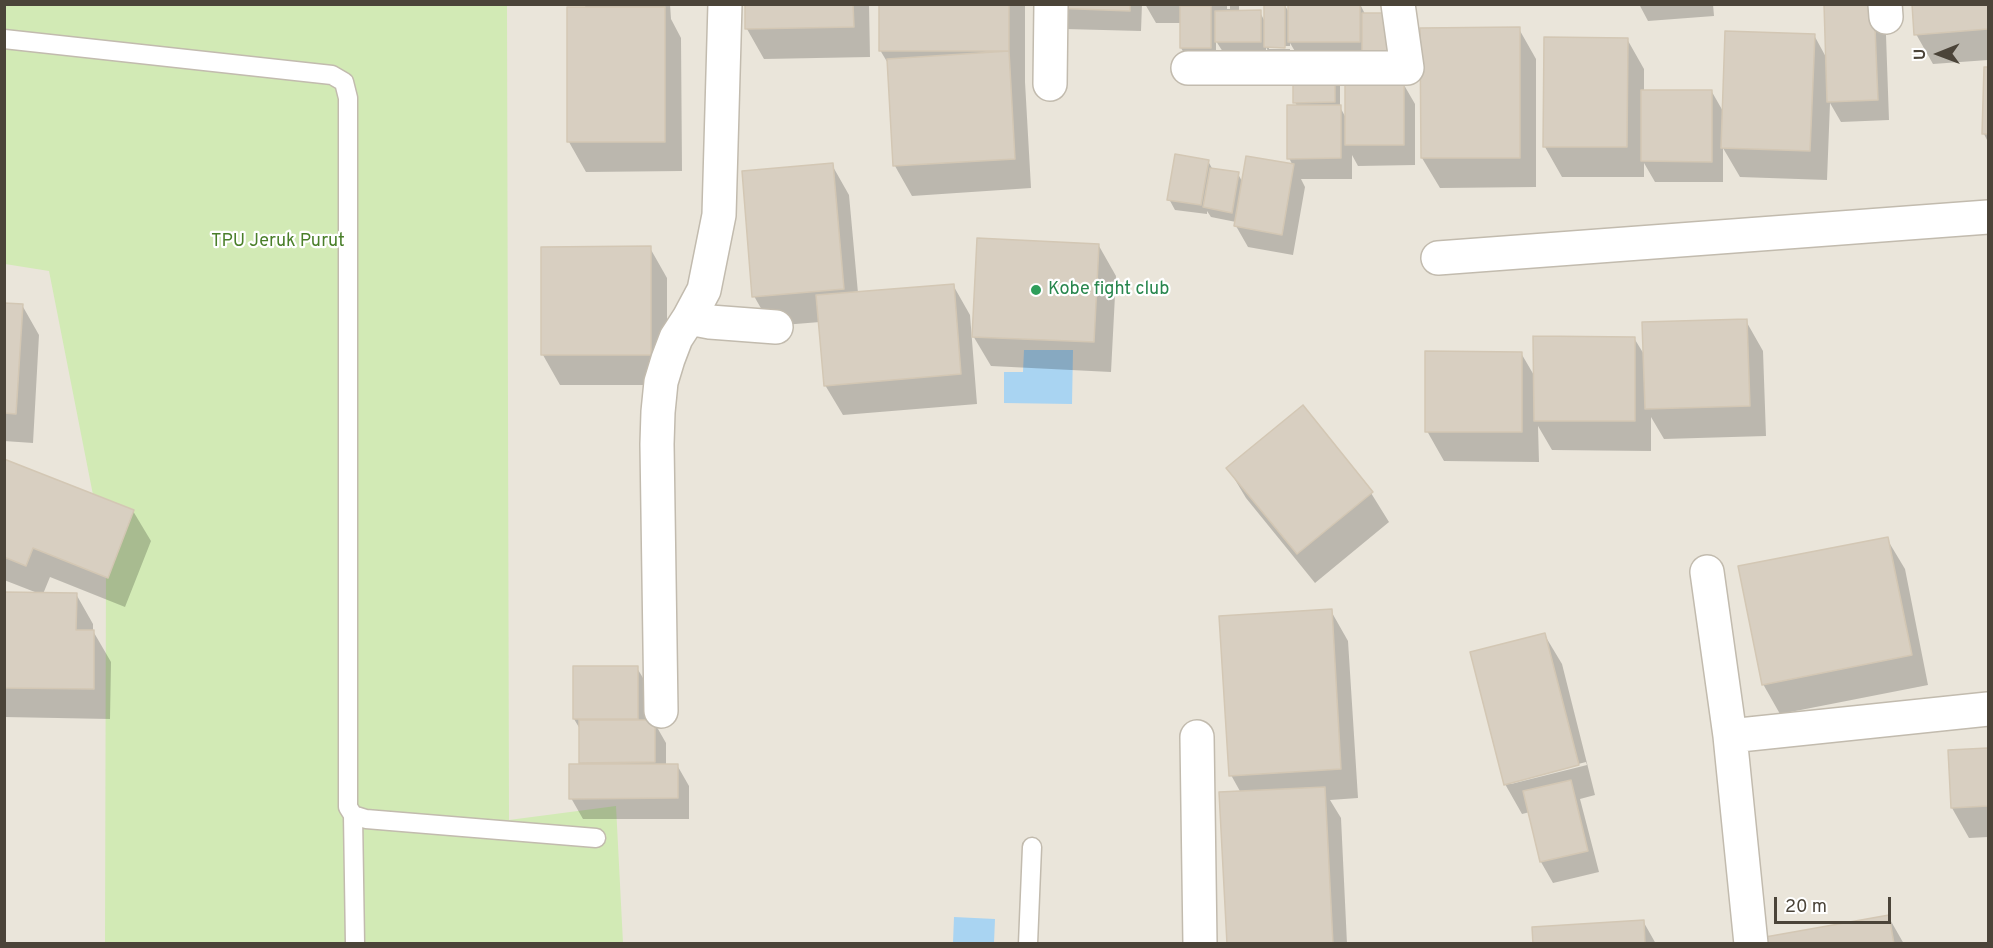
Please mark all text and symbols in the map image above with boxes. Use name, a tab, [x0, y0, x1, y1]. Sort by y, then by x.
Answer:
north arrow	[1909, 24, 1969, 84]
text: U	[1911, 48, 1931, 60]
park label: TPU Jeruk Purut	[211, 231, 345, 253]
place label: Kobe fight club	[1048, 279, 1169, 301]
marker: Kobe fight club	[1029, 283, 1043, 297]
scale bar	[1777, 885, 1894, 923]
text: 20 m	[1785, 896, 1827, 919]

